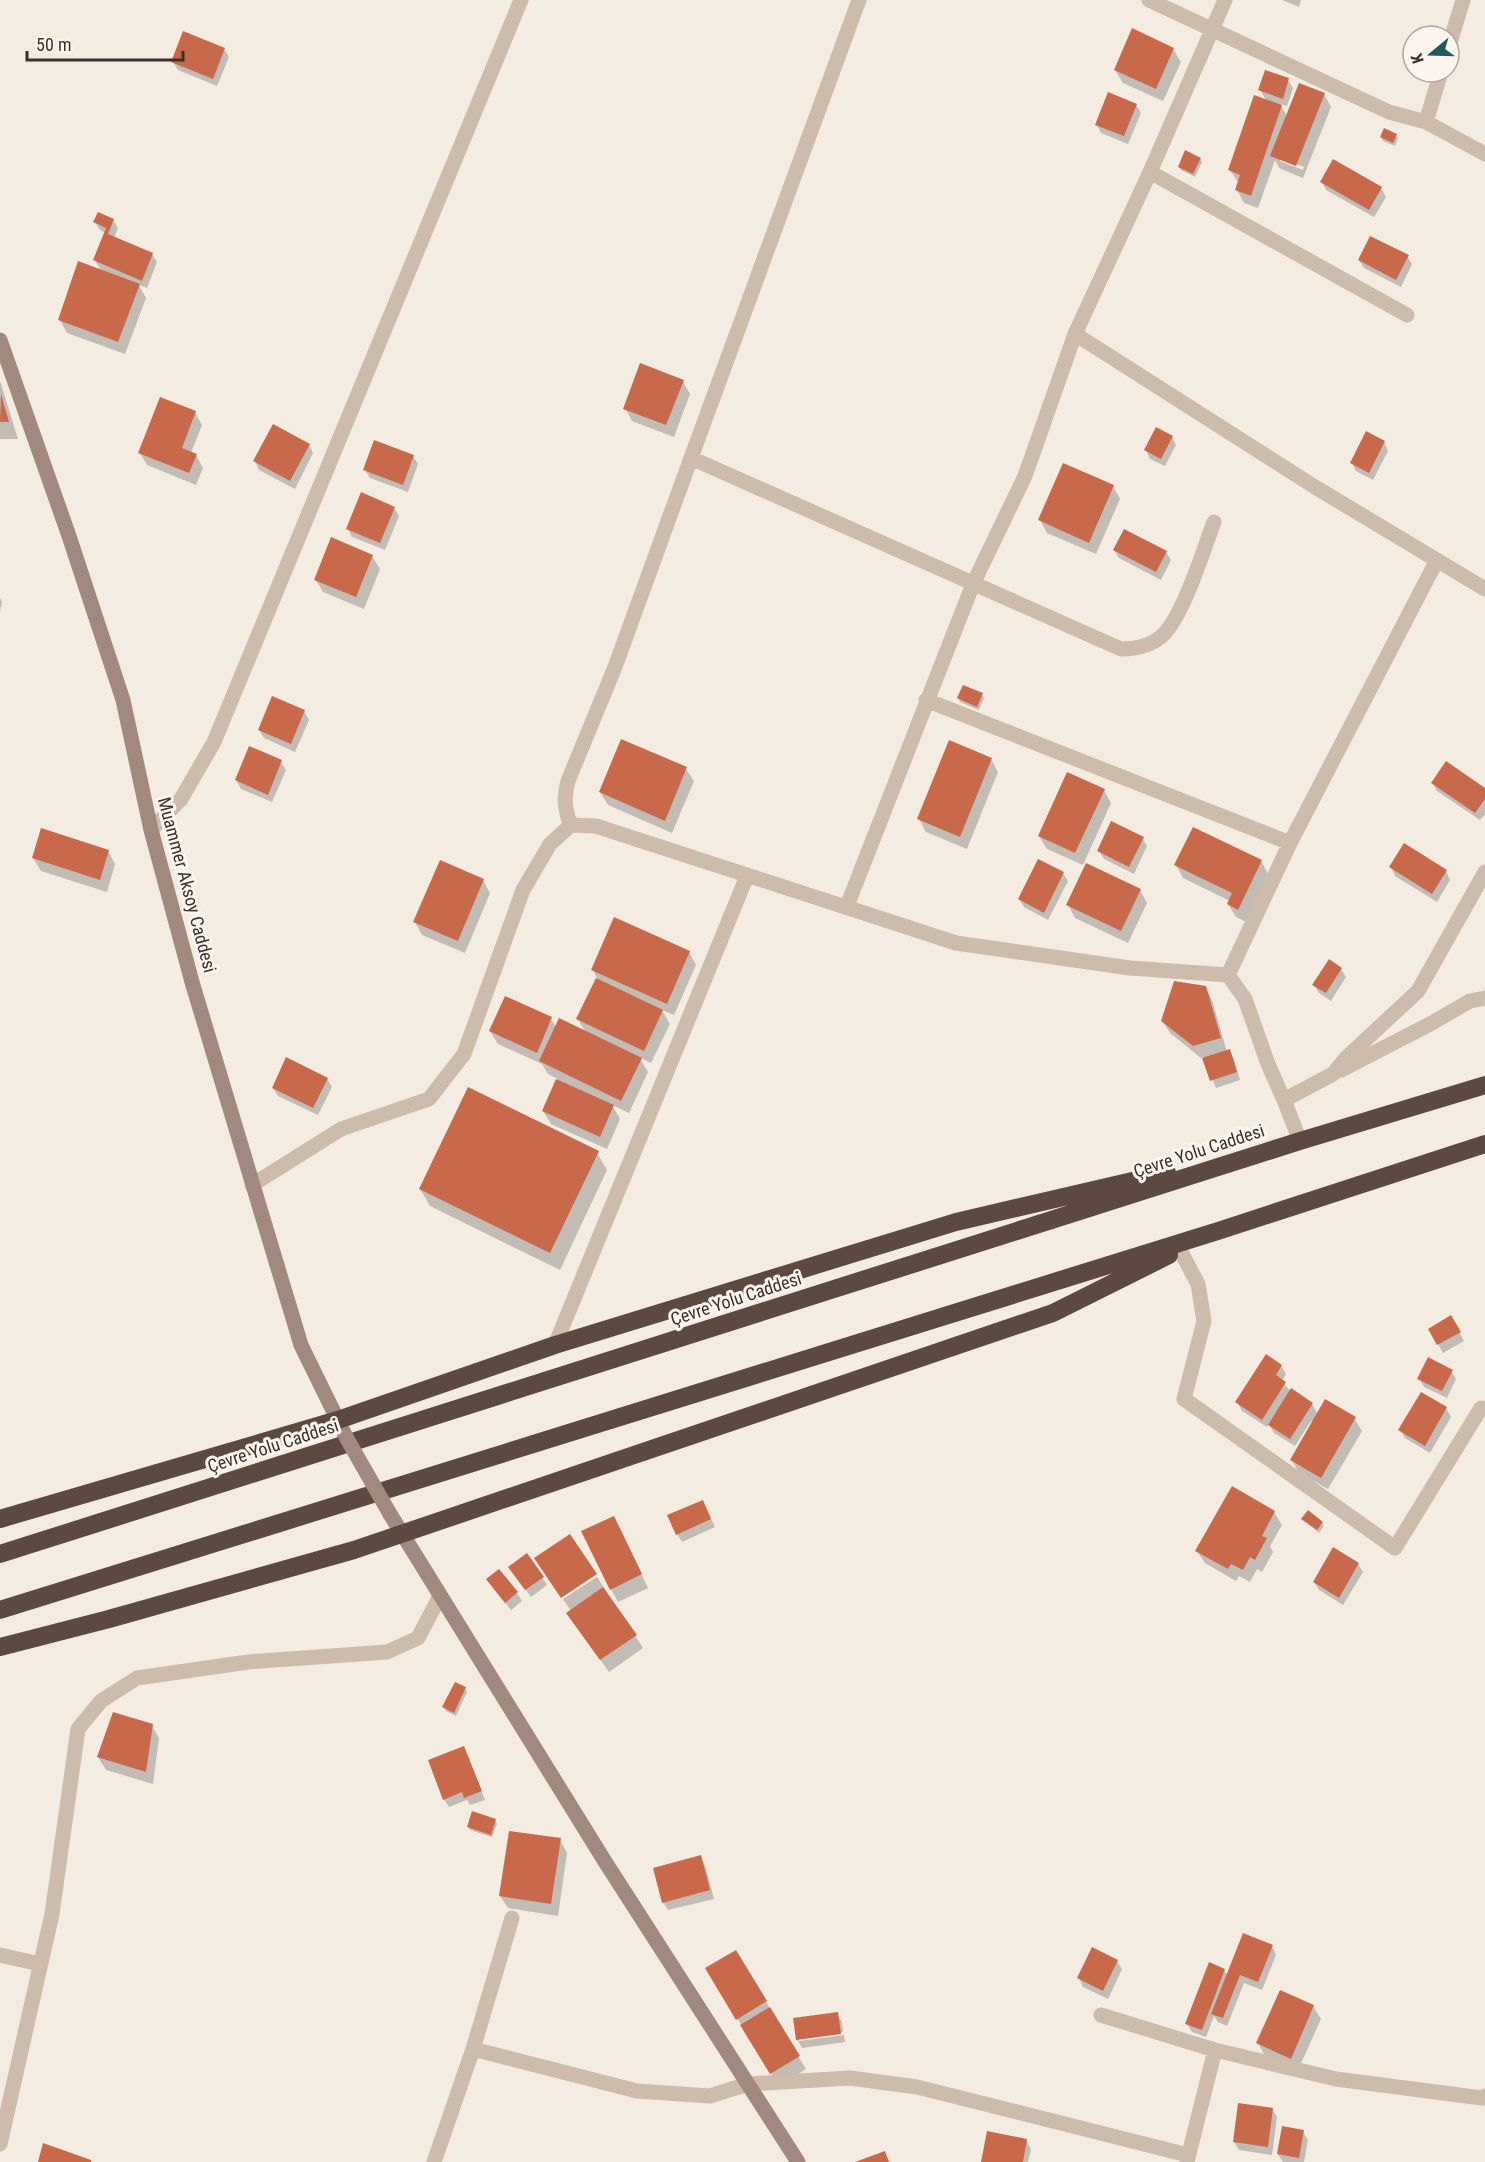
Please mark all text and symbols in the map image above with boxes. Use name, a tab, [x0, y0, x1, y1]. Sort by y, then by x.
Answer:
scale bar	[27, 24, 183, 62]
north arrow	[1401, 24, 1461, 84]
text: 50 m	[36, 34, 71, 55]
text: K	[1407, 51, 1428, 66]
street label: Muammer Aksoy Caddesi	[154, 795, 221, 975]
street label: Çevre Yolu Caddesi	[1131, 1119, 1267, 1182]
street label: Çevre Yolu Caddesi	[668, 1267, 804, 1330]
street label: Çevre Yolu Caddesi	[205, 1414, 341, 1477]

